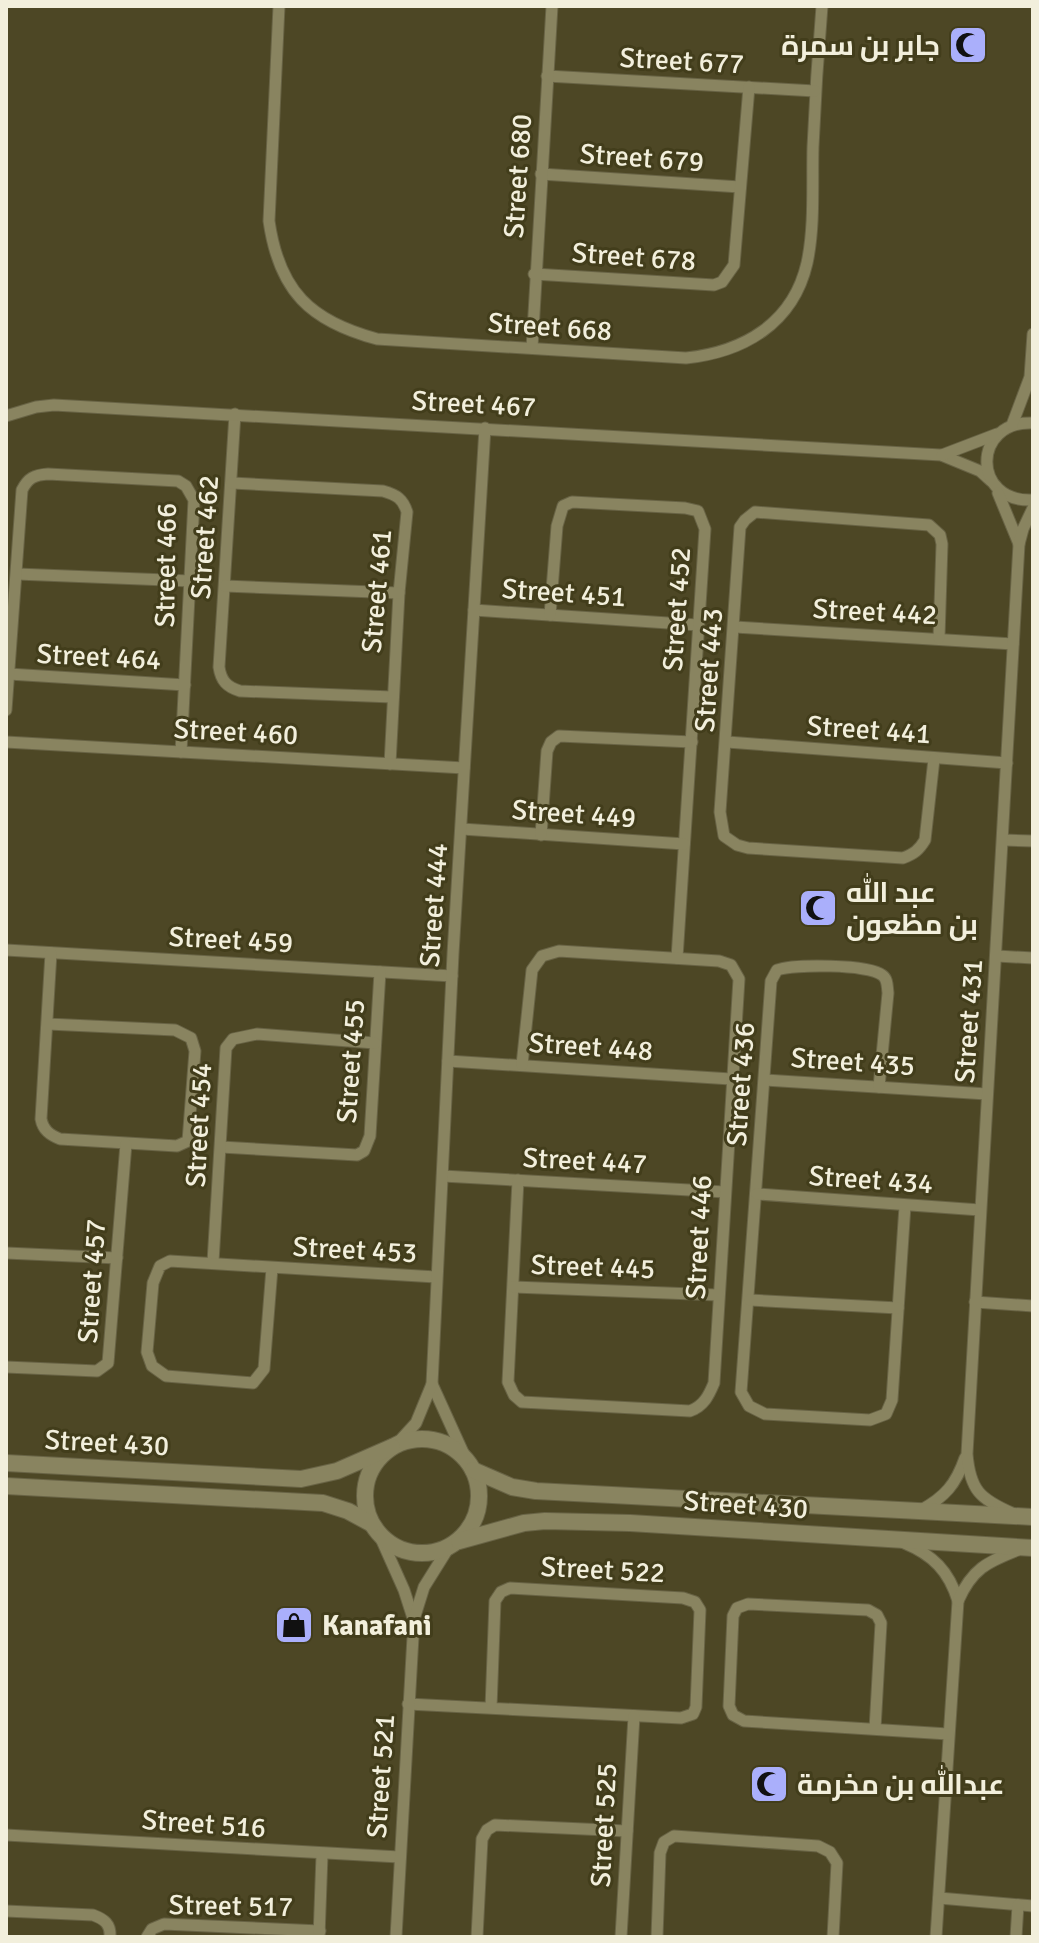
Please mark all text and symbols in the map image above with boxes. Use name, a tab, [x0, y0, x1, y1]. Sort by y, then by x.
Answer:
mosque icon: جابر بن سمرة	[947, 24, 989, 66]
place label: جابر بن سمرة	[781, 29, 940, 63]
street label: Street 677	[619, 41, 745, 81]
street label: Street 680	[497, 113, 539, 239]
street label: Street 679	[579, 137, 705, 179]
street label: Street 678	[571, 236, 697, 278]
street label: Street 668	[487, 306, 613, 348]
street label: Street 467	[411, 384, 537, 424]
street label: Street 462	[184, 474, 226, 600]
street label: Street 466	[148, 502, 184, 628]
street label: Street 461	[355, 528, 399, 655]
street label: Street 452	[656, 546, 698, 672]
street label: Street 451	[501, 572, 627, 614]
street label: Street 442	[812, 592, 938, 632]
street label: Street 443	[688, 607, 730, 733]
street label: Street 464	[36, 637, 162, 677]
street label: Street 441	[806, 709, 932, 751]
street label: Street 460	[173, 712, 299, 752]
street label: Street 449	[511, 793, 637, 835]
street label: Street 444	[413, 842, 455, 968]
place label: عبد الله بن مظعون	[846, 873, 978, 942]
mosque icon: عبد الله بن مظعون	[797, 887, 839, 929]
street label: Street 459	[168, 920, 294, 960]
street label: Street 431	[948, 958, 990, 1084]
street label: Street 455	[330, 998, 372, 1124]
street label: Street 436	[720, 1021, 762, 1147]
street label: Street 448	[528, 1026, 654, 1068]
street label: Street 435	[790, 1041, 916, 1083]
street label: Street 454	[179, 1062, 219, 1188]
street label: Street 447	[522, 1141, 648, 1181]
street label: Street 434	[808, 1159, 934, 1201]
street label: Street 446	[679, 1174, 719, 1300]
street label: Street 457	[71, 1218, 113, 1344]
street label: Street 453	[292, 1230, 418, 1270]
street label: Street 445	[530, 1248, 656, 1286]
street label: Street 430	[44, 1423, 170, 1463]
street label: Street 430	[683, 1484, 809, 1526]
street label: Street 522	[540, 1550, 666, 1590]
shop icon: Kanafani	[273, 1604, 315, 1646]
place label: Kanafani	[322, 1609, 432, 1643]
street label: Street 521	[360, 1713, 402, 1839]
street label: Street 525	[584, 1762, 624, 1888]
mosque icon: عبدالله بن مخرمة	[748, 1763, 790, 1805]
place label: عبدالله بن مخرمة	[797, 1765, 1004, 1802]
street label: Street 516	[141, 1803, 267, 1845]
street label: Street 517	[168, 1888, 294, 1924]

